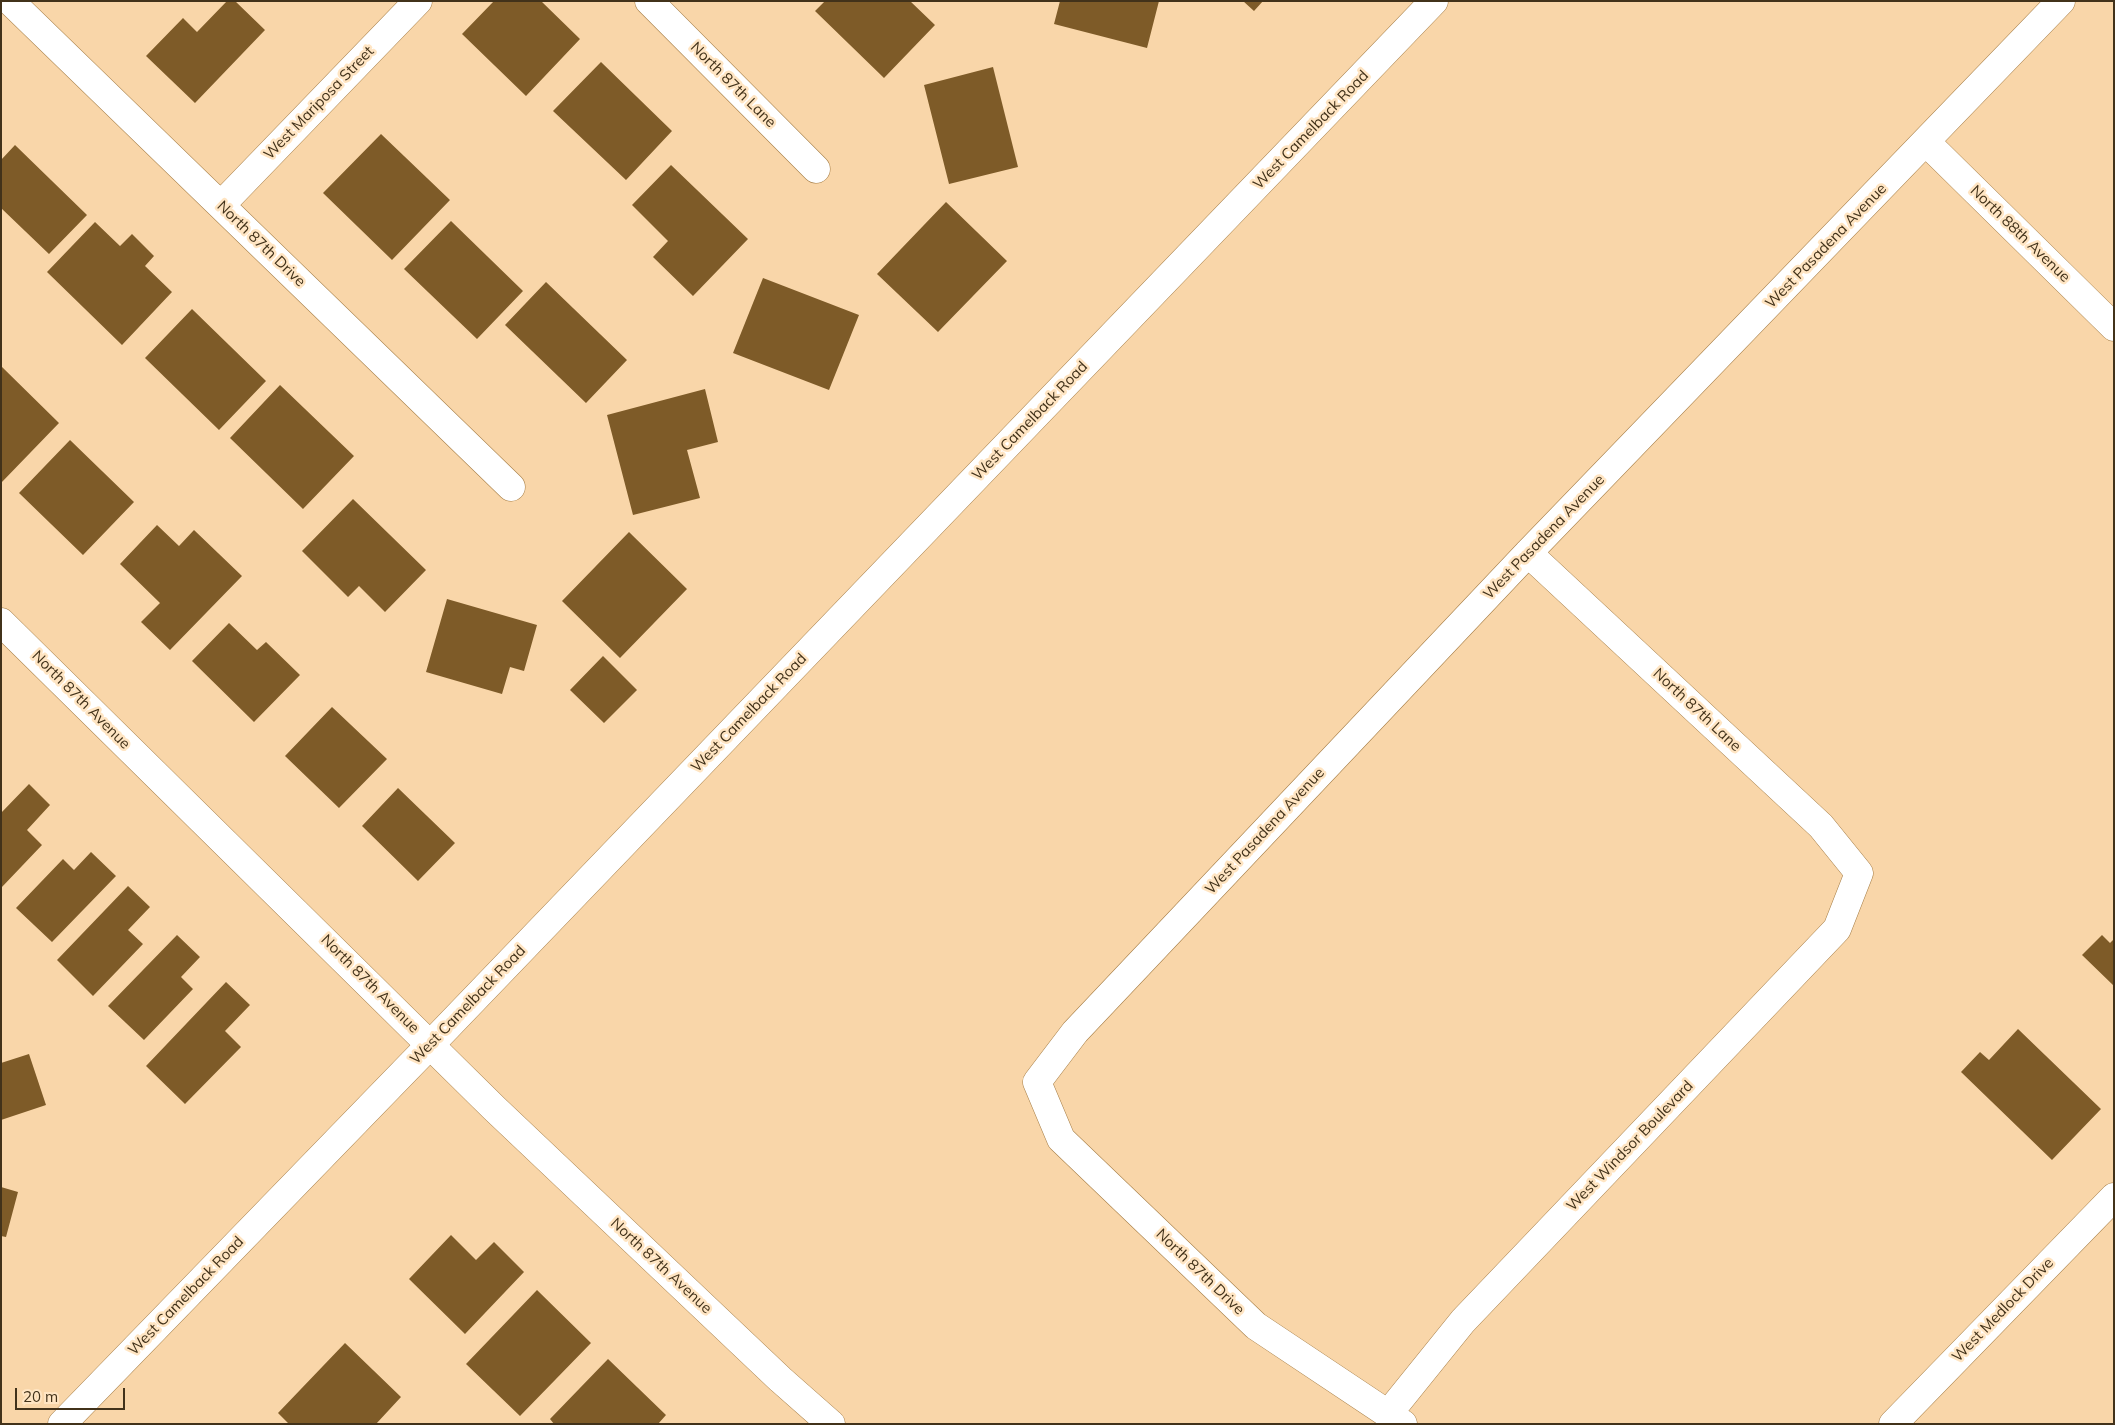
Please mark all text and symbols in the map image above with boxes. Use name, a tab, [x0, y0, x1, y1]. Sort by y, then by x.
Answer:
street label: North 87th Lane	[686, 38, 780, 132]
street label: West Mariposa Street	[260, 43, 378, 163]
street label: West Camelback Road	[1250, 67, 1372, 193]
street label: West Pasadena Avenue	[1762, 180, 1890, 312]
street label: North 88th Avenue	[1966, 182, 2074, 286]
street label: North 87th Drive	[213, 197, 309, 291]
street label: West Camelback Road	[969, 358, 1091, 484]
street label: West Pasadena Avenue	[1480, 471, 1608, 603]
street label: North 87th Avenue	[28, 647, 134, 753]
street label: West Camelback Road	[688, 650, 810, 776]
street label: North 87th Lane	[1649, 665, 1745, 755]
street label: West Pasadena Avenue	[1202, 764, 1328, 898]
street label: North 87th Avenue	[317, 931, 423, 1037]
street label: West Camelback Road	[407, 942, 529, 1068]
street label: West Windsor Boulevard	[1563, 1077, 1697, 1215]
street label: North 87th Avenue	[607, 1214, 715, 1318]
street label: North 87th Drive	[1152, 1225, 1248, 1319]
street label: West Camelback Road	[125, 1233, 247, 1359]
street label: West Medlock Drive	[1949, 1254, 2057, 1366]
scale bar	[18, 1378, 128, 1410]
text: 20 m	[23, 1387, 58, 1406]

